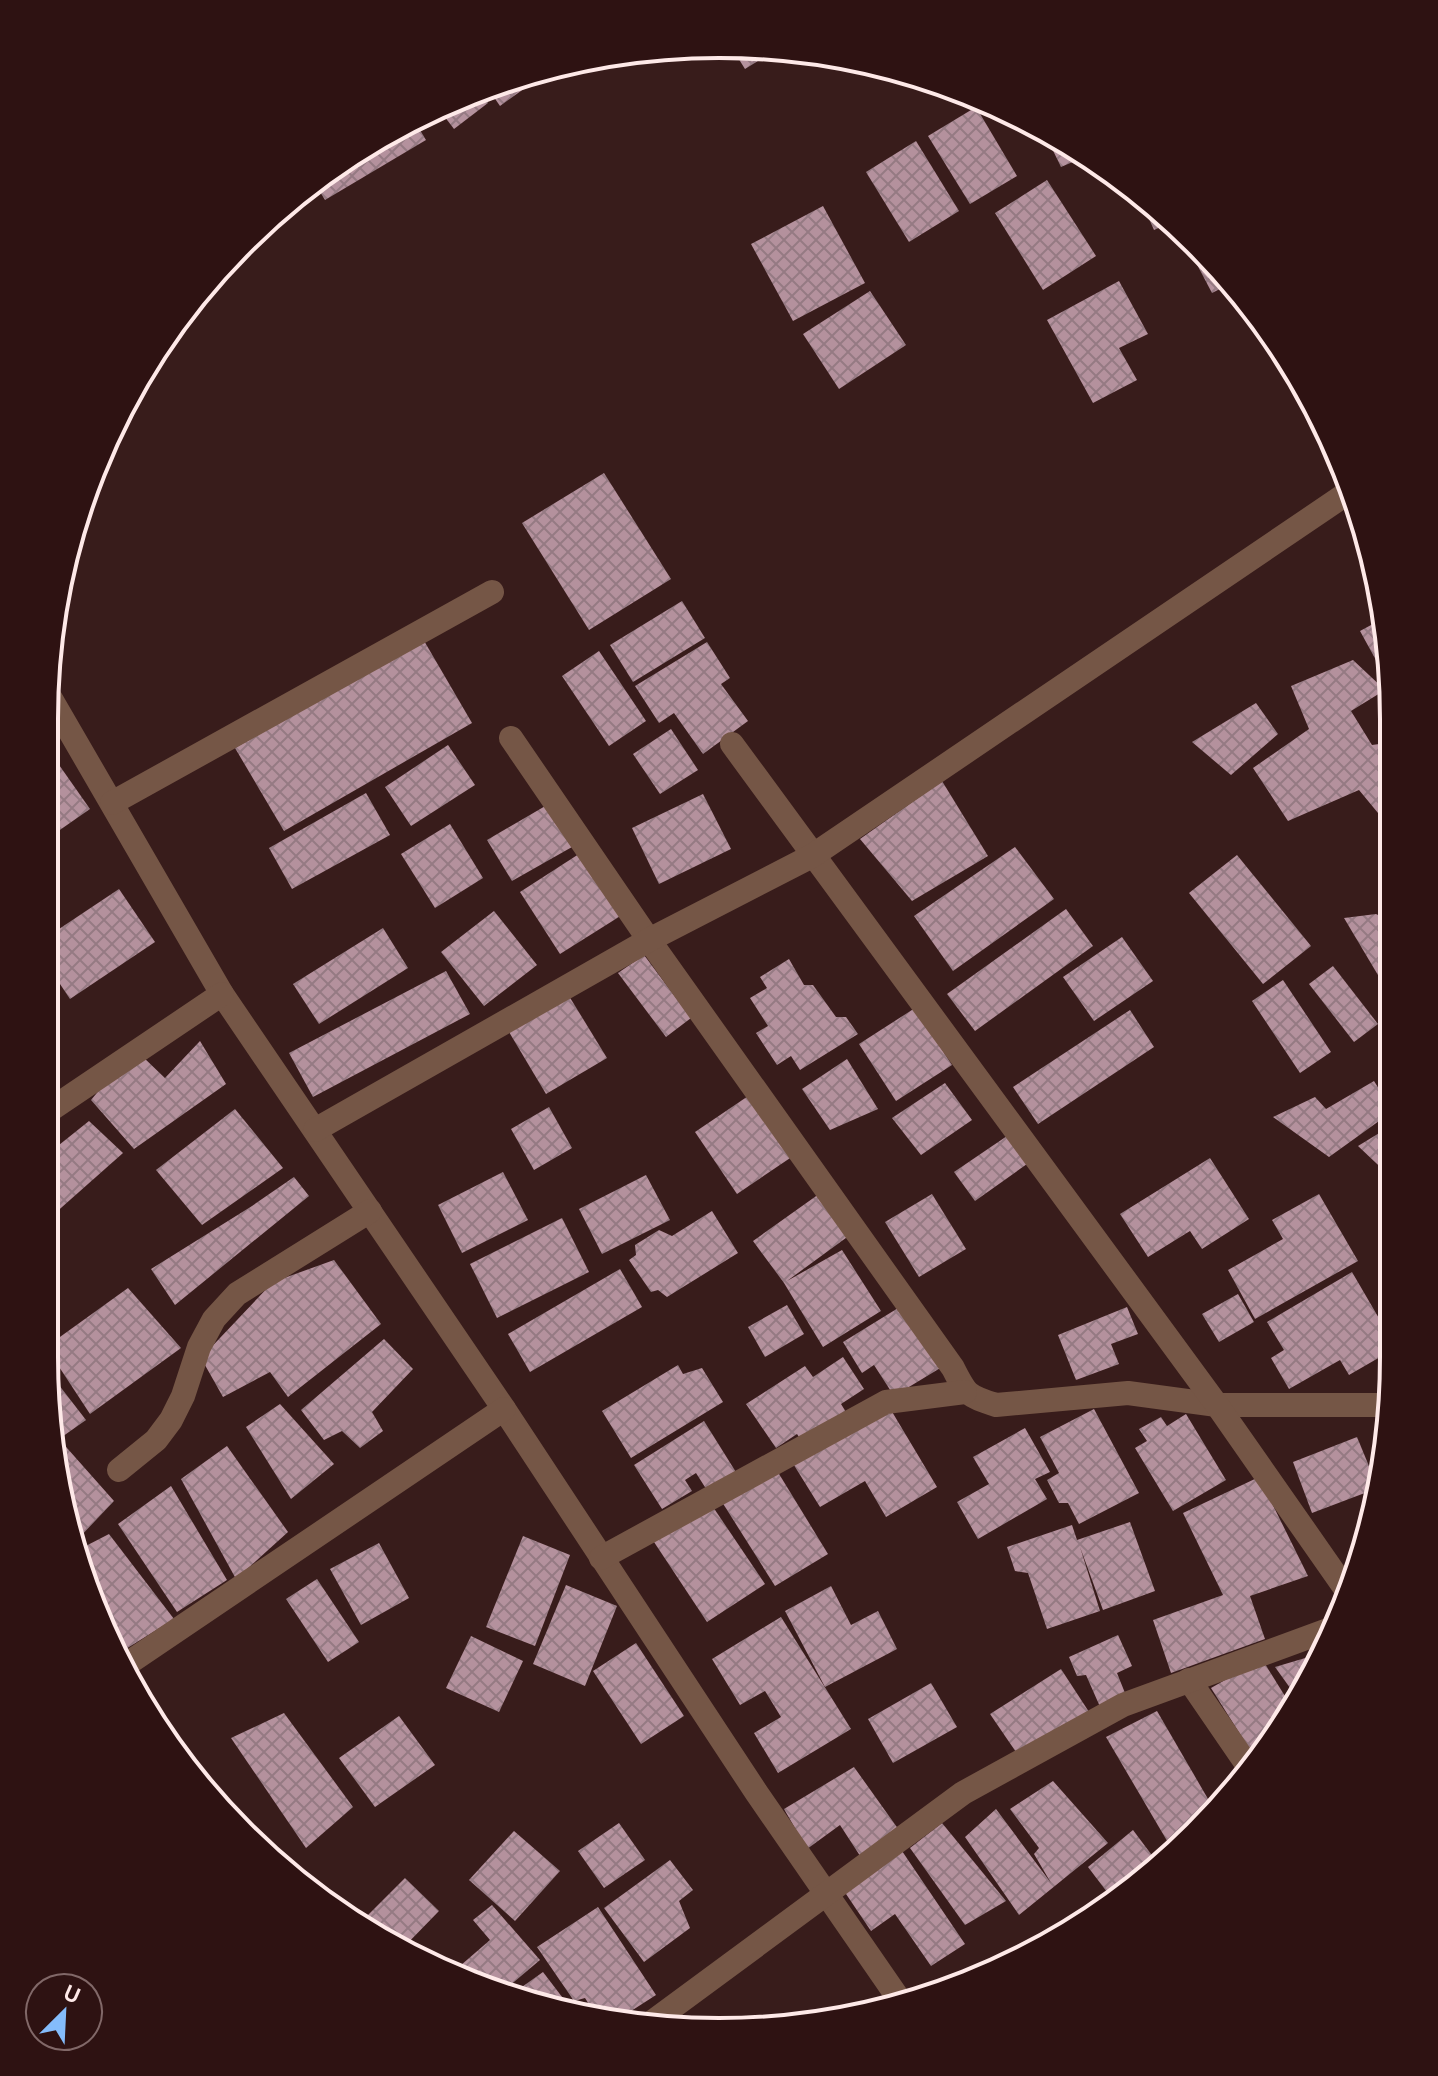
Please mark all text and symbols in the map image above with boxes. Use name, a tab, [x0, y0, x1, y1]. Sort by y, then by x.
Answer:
north arrow	[24, 1972, 104, 2052]
text: U	[59, 1978, 85, 2010]

